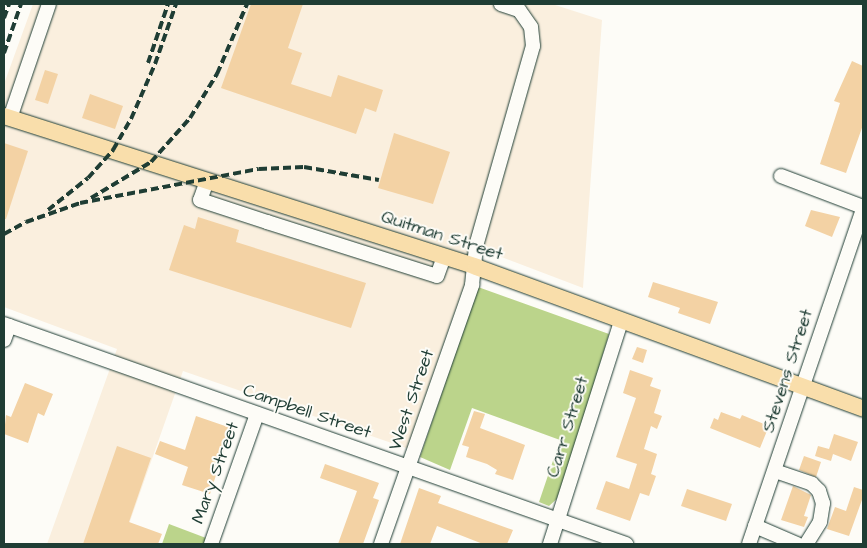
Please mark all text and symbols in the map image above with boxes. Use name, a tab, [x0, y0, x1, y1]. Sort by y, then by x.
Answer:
street label: Quitman Street	[378, 206, 506, 266]
street label: Stevens Street	[758, 307, 818, 435]
street label: West Street	[385, 347, 439, 453]
street label: Carr Street	[542, 374, 594, 480]
street label: Campbell Street	[240, 380, 374, 444]
street label: Mary Street	[188, 419, 244, 527]

